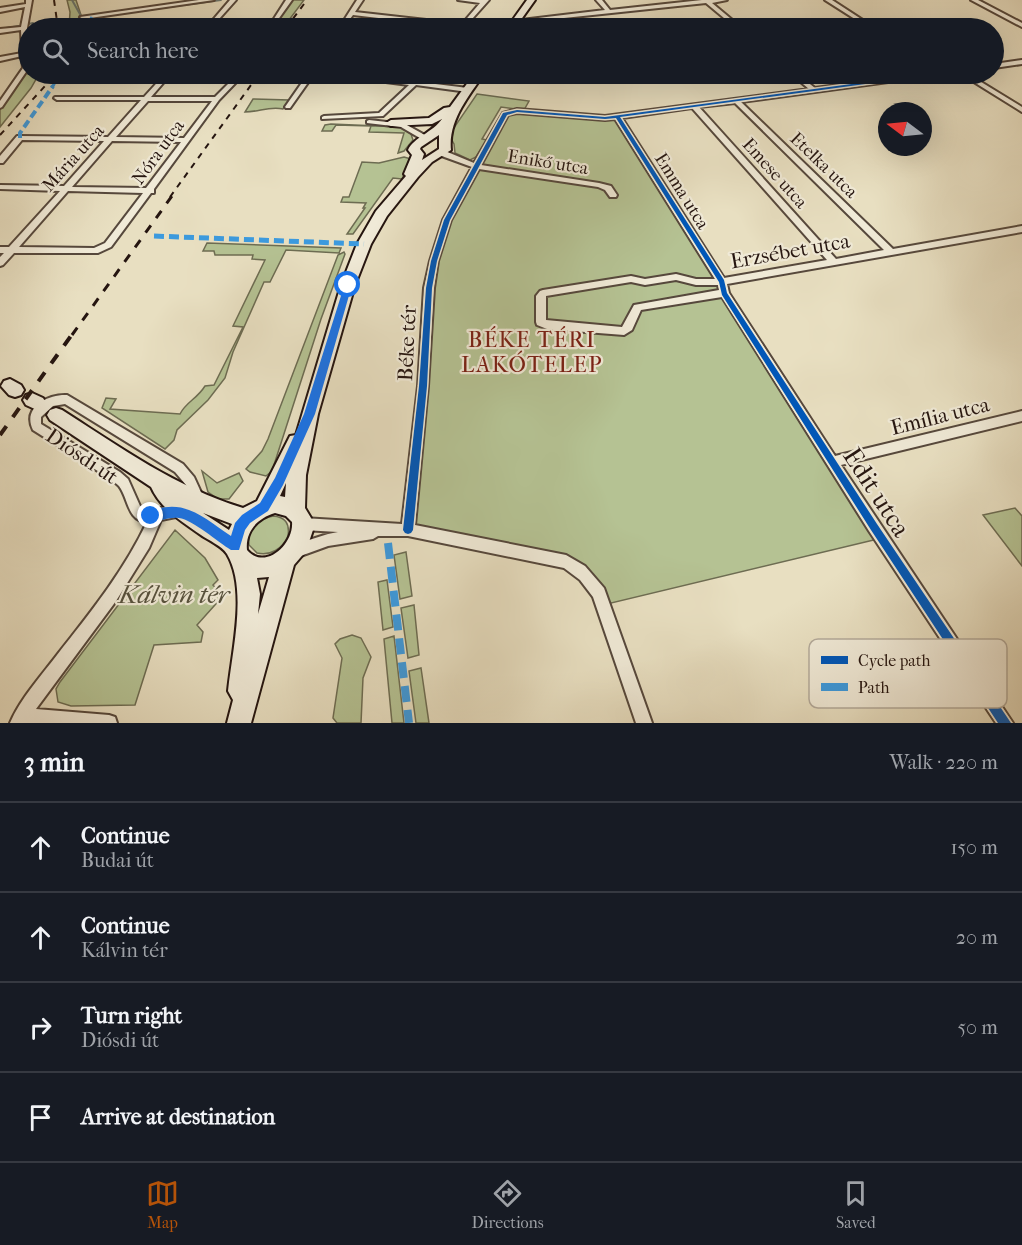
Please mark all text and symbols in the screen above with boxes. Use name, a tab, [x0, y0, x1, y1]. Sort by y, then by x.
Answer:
search box	[18, 18, 1004, 84]
icon: search	[39, 35, 72, 68]
text: Search here	[87, 38, 199, 64]
north arrow	[878, 102, 932, 156]
street label: Nóra utca	[128, 115, 189, 189]
street label: Mária utca	[38, 120, 109, 196]
street label: Etelka utca	[786, 128, 862, 203]
street label: Emese utca	[738, 134, 812, 213]
street label: Enikő utca	[506, 146, 590, 179]
street label: Emma utca	[650, 149, 714, 234]
street label: Erzsébet utca	[728, 229, 852, 273]
route start	[334, 271, 360, 297]
street label: Béke tér	[393, 304, 421, 382]
district label: BÉKE TÉRI LAKÓTELEP	[461, 326, 603, 378]
street label: Emília utca	[888, 392, 992, 440]
street label: Diósdi út	[41, 423, 123, 489]
street label: Edit utca	[836, 442, 917, 543]
route end	[137, 502, 163, 528]
park label: Kálvin tér	[117, 579, 232, 610]
legend	[809, 639, 1007, 708]
text: Cycle path	[858, 651, 930, 670]
text: Path	[858, 678, 890, 697]
text: 3 min	[24, 747, 85, 778]
text: Walk · 220 m	[890, 751, 998, 774]
text: Continue	[81, 823, 170, 849]
icon: ahead	[24, 831, 57, 864]
text: 150 m	[950, 836, 998, 859]
text: Budai út	[81, 849, 154, 872]
text: Continue	[81, 913, 170, 939]
icon: ahead	[24, 921, 57, 954]
text: 20 m	[956, 926, 998, 949]
text: Kálvin tér	[81, 939, 168, 962]
text: Turn right	[81, 1003, 182, 1029]
icon: right	[24, 1011, 57, 1044]
text: 50 m	[957, 1016, 998, 1039]
text: Diósdi út	[81, 1029, 159, 1052]
icon: arrive	[24, 1101, 57, 1134]
text: Arrive at destination	[81, 1104, 275, 1130]
tab: Map	[146, 1177, 179, 1232]
tab: Directions	[472, 1177, 544, 1232]
tab: Saved	[836, 1177, 876, 1232]

